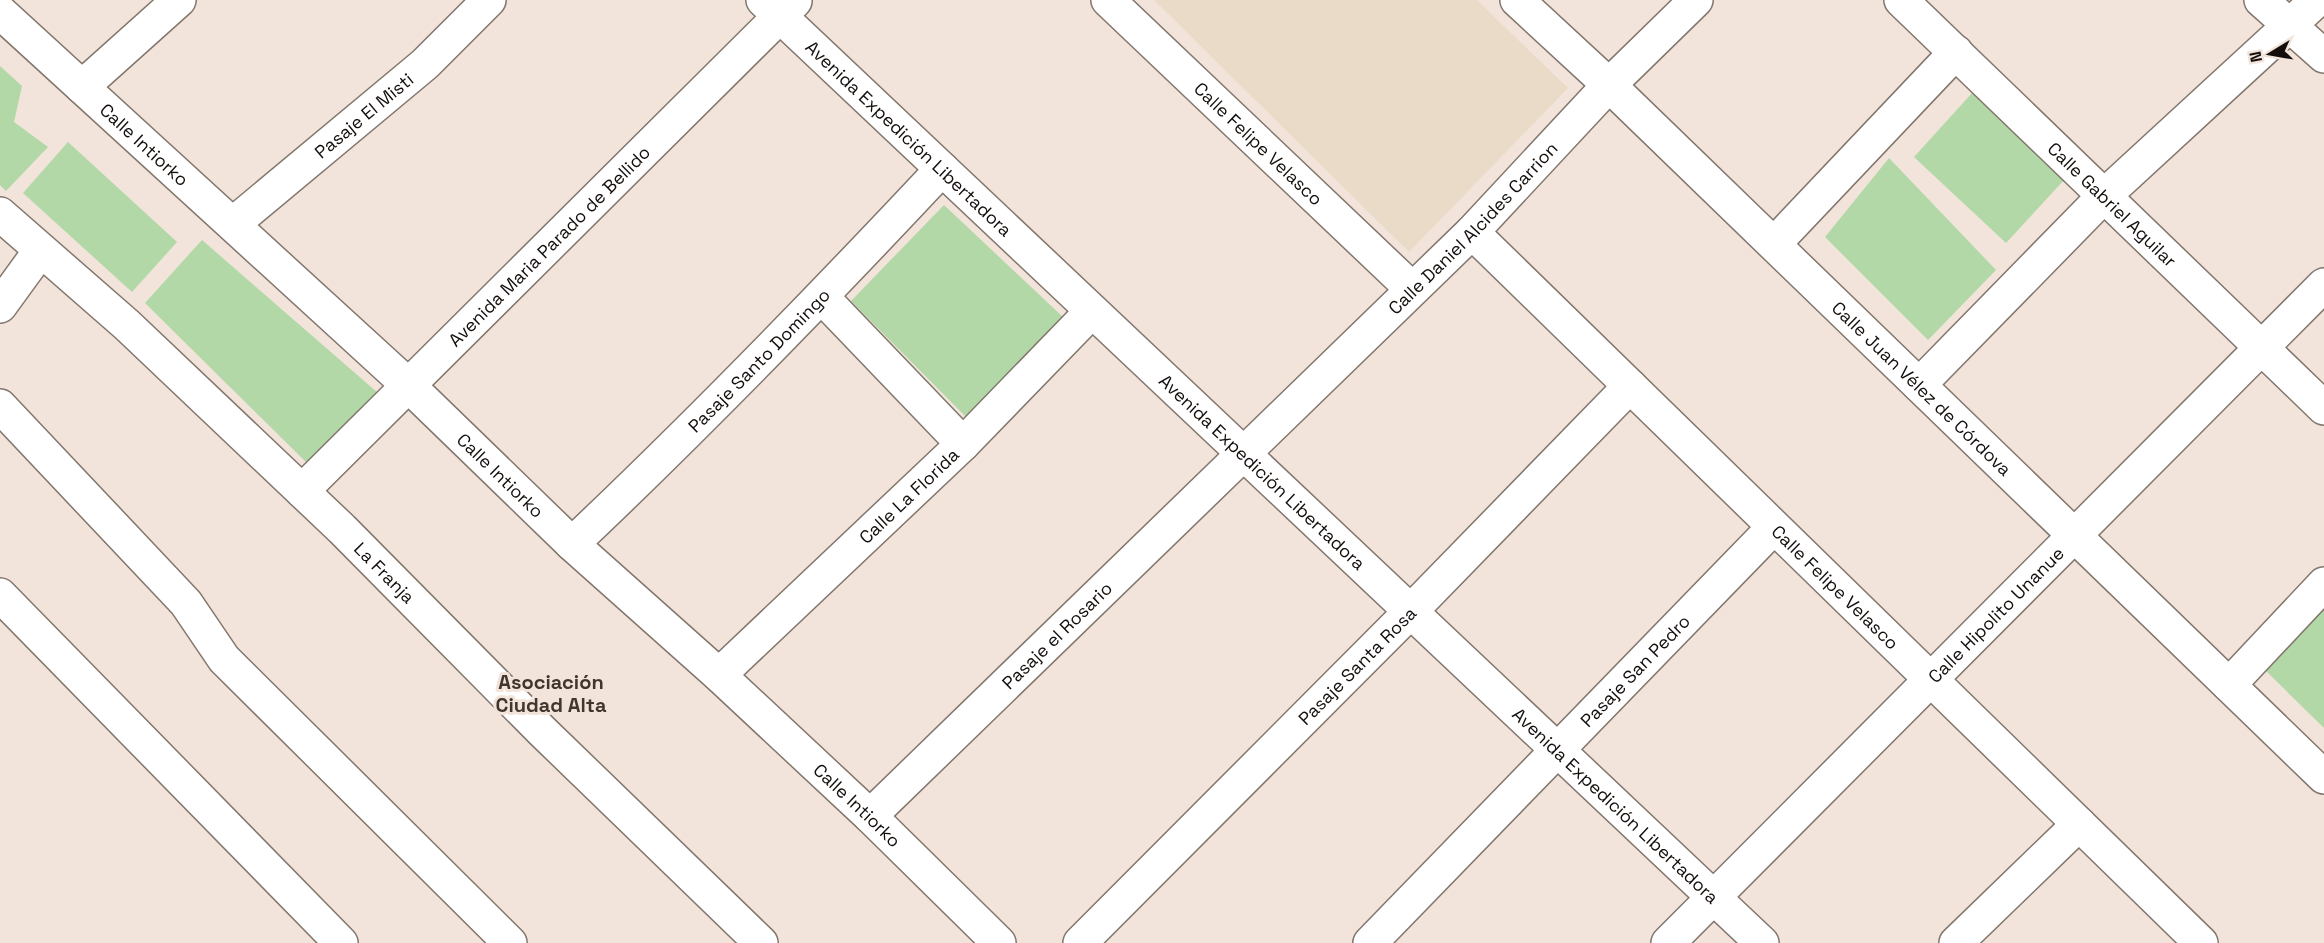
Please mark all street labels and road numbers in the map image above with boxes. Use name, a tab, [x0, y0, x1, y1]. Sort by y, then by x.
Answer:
street label: Avenida Expedición Libertadora	[801, 35, 1017, 241]
street label: Pasaje El Misti	[310, 67, 418, 163]
street label: Calle Felipe Velasco	[1190, 77, 1328, 210]
street label: Calle Intiorko	[95, 98, 194, 191]
street label: Calle Daniel Alcides Carrion	[1383, 137, 1562, 319]
street label: Calle Gabriel Aguilar	[2043, 137, 2182, 272]
street label: Avenida Maria Parado de Bellido	[443, 140, 655, 351]
street label: Pasaje Santo Domingo	[683, 283, 834, 437]
street label: Calle Juan Vélez de Córdova	[1827, 296, 2017, 480]
street label: Avenida Expedición Libertadora	[1155, 369, 1371, 574]
street label: Calle Intiorko	[452, 428, 549, 522]
street label: Calle La Florida	[854, 443, 963, 548]
street label: Calle Felipe Velasco	[1767, 519, 1904, 654]
street label: La Franja	[350, 537, 420, 608]
street label: Calle Hipolito Unanue	[1923, 541, 2069, 688]
street label: Pasaje el Rosario	[997, 576, 1117, 694]
street label: Pasaje Santa Rosa	[1293, 601, 1421, 730]
street label: Pasaje San Pedro	[1575, 609, 1695, 731]
street label: Avenida Expedición Libertadora	[1508, 702, 1724, 908]
street label: Calle Intiorko	[809, 758, 906, 852]

